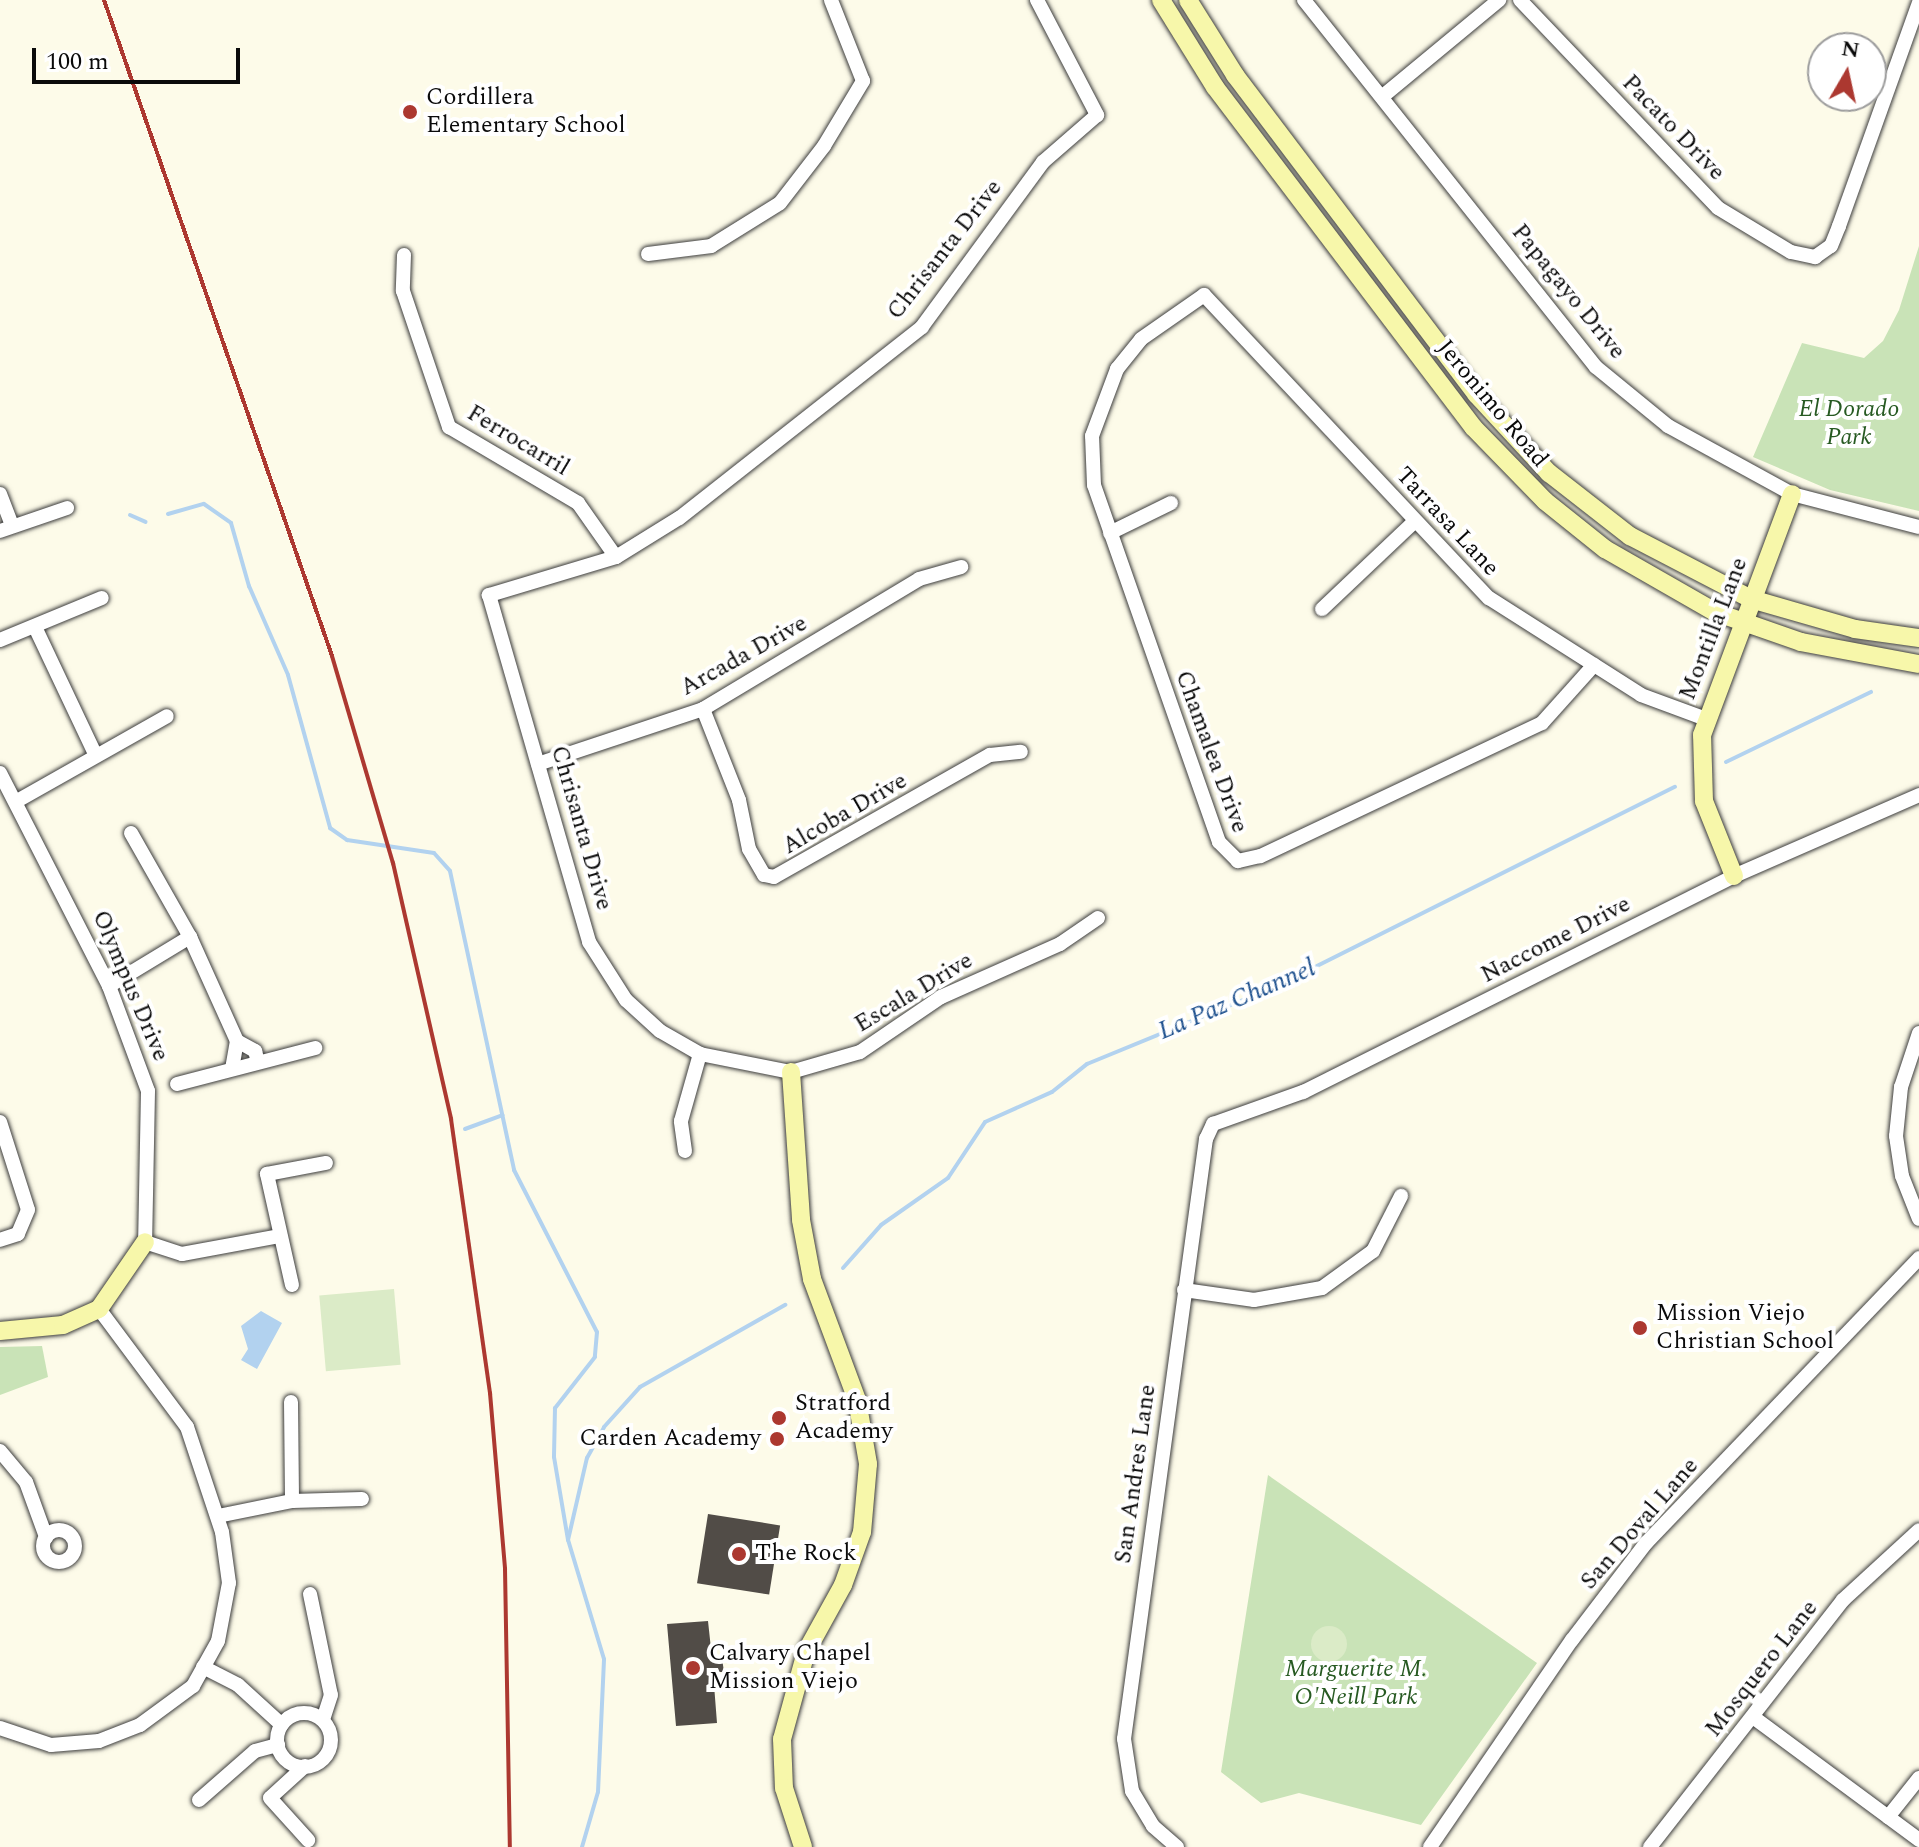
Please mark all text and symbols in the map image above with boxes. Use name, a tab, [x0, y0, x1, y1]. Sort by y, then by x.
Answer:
scale bar	[36, 32, 244, 82]
north arrow	[1807, 32, 1887, 112]
text: N	[1839, 32, 1862, 67]
text: 100 m	[46, 44, 109, 80]
street label: Pacato Drive	[1615, 69, 1731, 187]
place label: Cordillera Elementary School	[426, 84, 626, 140]
marker: Cordillera Elementary School	[401, 103, 419, 121]
street label: Chrisanta Drive	[881, 174, 1009, 326]
street label: Papagayo Drive	[1505, 219, 1631, 365]
street label: Jeronimo Road	[1430, 334, 1554, 474]
park label: El Dorado Park	[1799, 396, 1899, 452]
street label: Ferrocarril	[461, 399, 575, 483]
street label: Tarrasa Lane	[1389, 462, 1505, 582]
street label: Montilla Lane	[1674, 554, 1754, 704]
street label: Arcada Drive	[675, 609, 813, 703]
street label: Chamalea Drive	[1168, 667, 1254, 837]
street label: Chrisanta Drive	[544, 743, 618, 913]
street label: Alcoba Drive	[778, 767, 912, 861]
street label: Naccome Drive	[1477, 890, 1635, 990]
street label: Olympus Drive	[85, 906, 175, 1066]
street label: Escala Drive	[850, 946, 978, 1040]
water label: La Paz Channel	[1154, 953, 1320, 1047]
place label: Mission Viejo Christian School	[1656, 1300, 1834, 1356]
marker: Mission Viejo Christian School	[1631, 1319, 1649, 1337]
street label: San Andres Lane	[1109, 1383, 1163, 1565]
place label: Stratford Academy	[795, 1390, 893, 1446]
marker: Stratford Academy	[770, 1409, 788, 1427]
place label: Carden Academy	[580, 1425, 761, 1453]
marker: Carden Academy	[768, 1430, 786, 1448]
street label: San Doval Lane	[1575, 1452, 1705, 1596]
place label: The Rock	[755, 1540, 857, 1568]
marker: The Rock	[730, 1545, 748, 1563]
street label: Mosquero Lane	[1700, 1595, 1824, 1743]
place label: Calvary Chapel Mission Viejo	[709, 1640, 871, 1696]
park label: Marguerite M. O'Neill Park	[1285, 1656, 1427, 1712]
marker: Calvary Chapel Mission Viejo	[684, 1659, 702, 1677]

